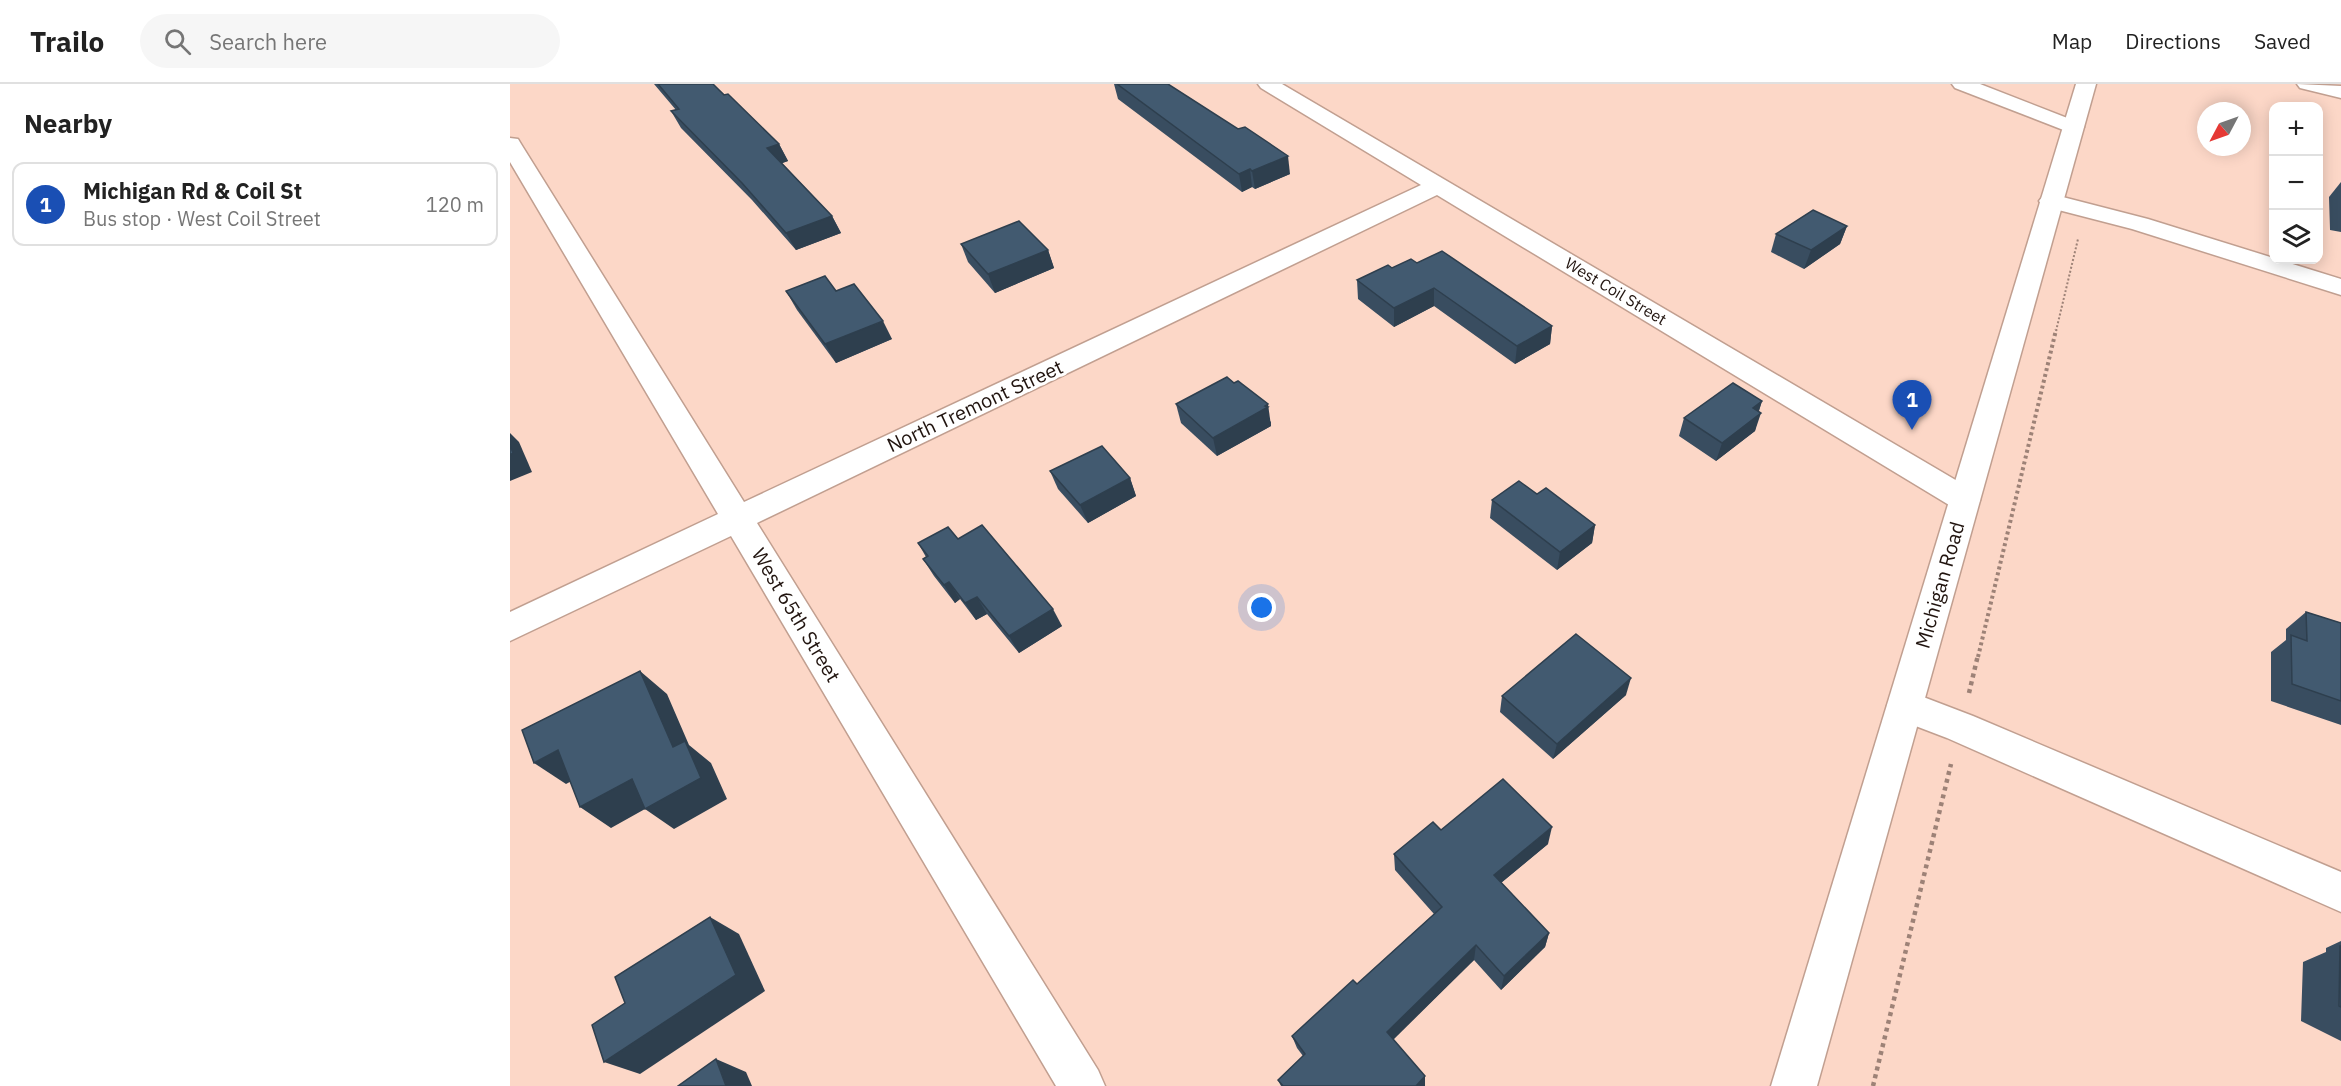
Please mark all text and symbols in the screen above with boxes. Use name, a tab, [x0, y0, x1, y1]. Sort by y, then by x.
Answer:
search box	[140, 14, 560, 68]
text: Trailo	[30, 23, 104, 60]
icon: search	[161, 25, 194, 58]
text: Search here	[209, 27, 327, 56]
text: Map	[2052, 27, 2092, 55]
text: Directions	[2125, 27, 2221, 55]
text: Saved	[2254, 27, 2311, 55]
north arrow	[2197, 102, 2251, 156]
map controls	[2269, 102, 2323, 264]
button: +	[2269, 102, 2323, 156]
text: Nearby	[24, 106, 112, 140]
button: −	[2269, 156, 2323, 210]
text: Michigan Rd & Coil St	[83, 176, 302, 205]
text: 1	[40, 191, 52, 218]
text: 120 m	[426, 191, 484, 218]
text: Bus stop · West Coil Street	[83, 205, 321, 232]
button: layers	[2269, 210, 2323, 264]
street label: West Coil Street	[1562, 253, 1670, 329]
street label: North Tremont Street	[882, 353, 1067, 458]
pin: 1	[1892, 380, 1932, 430]
street label: Michigan Road	[1909, 518, 1971, 652]
street label: West 65th Street	[746, 543, 847, 687]
your location	[1247, 593, 1276, 622]

